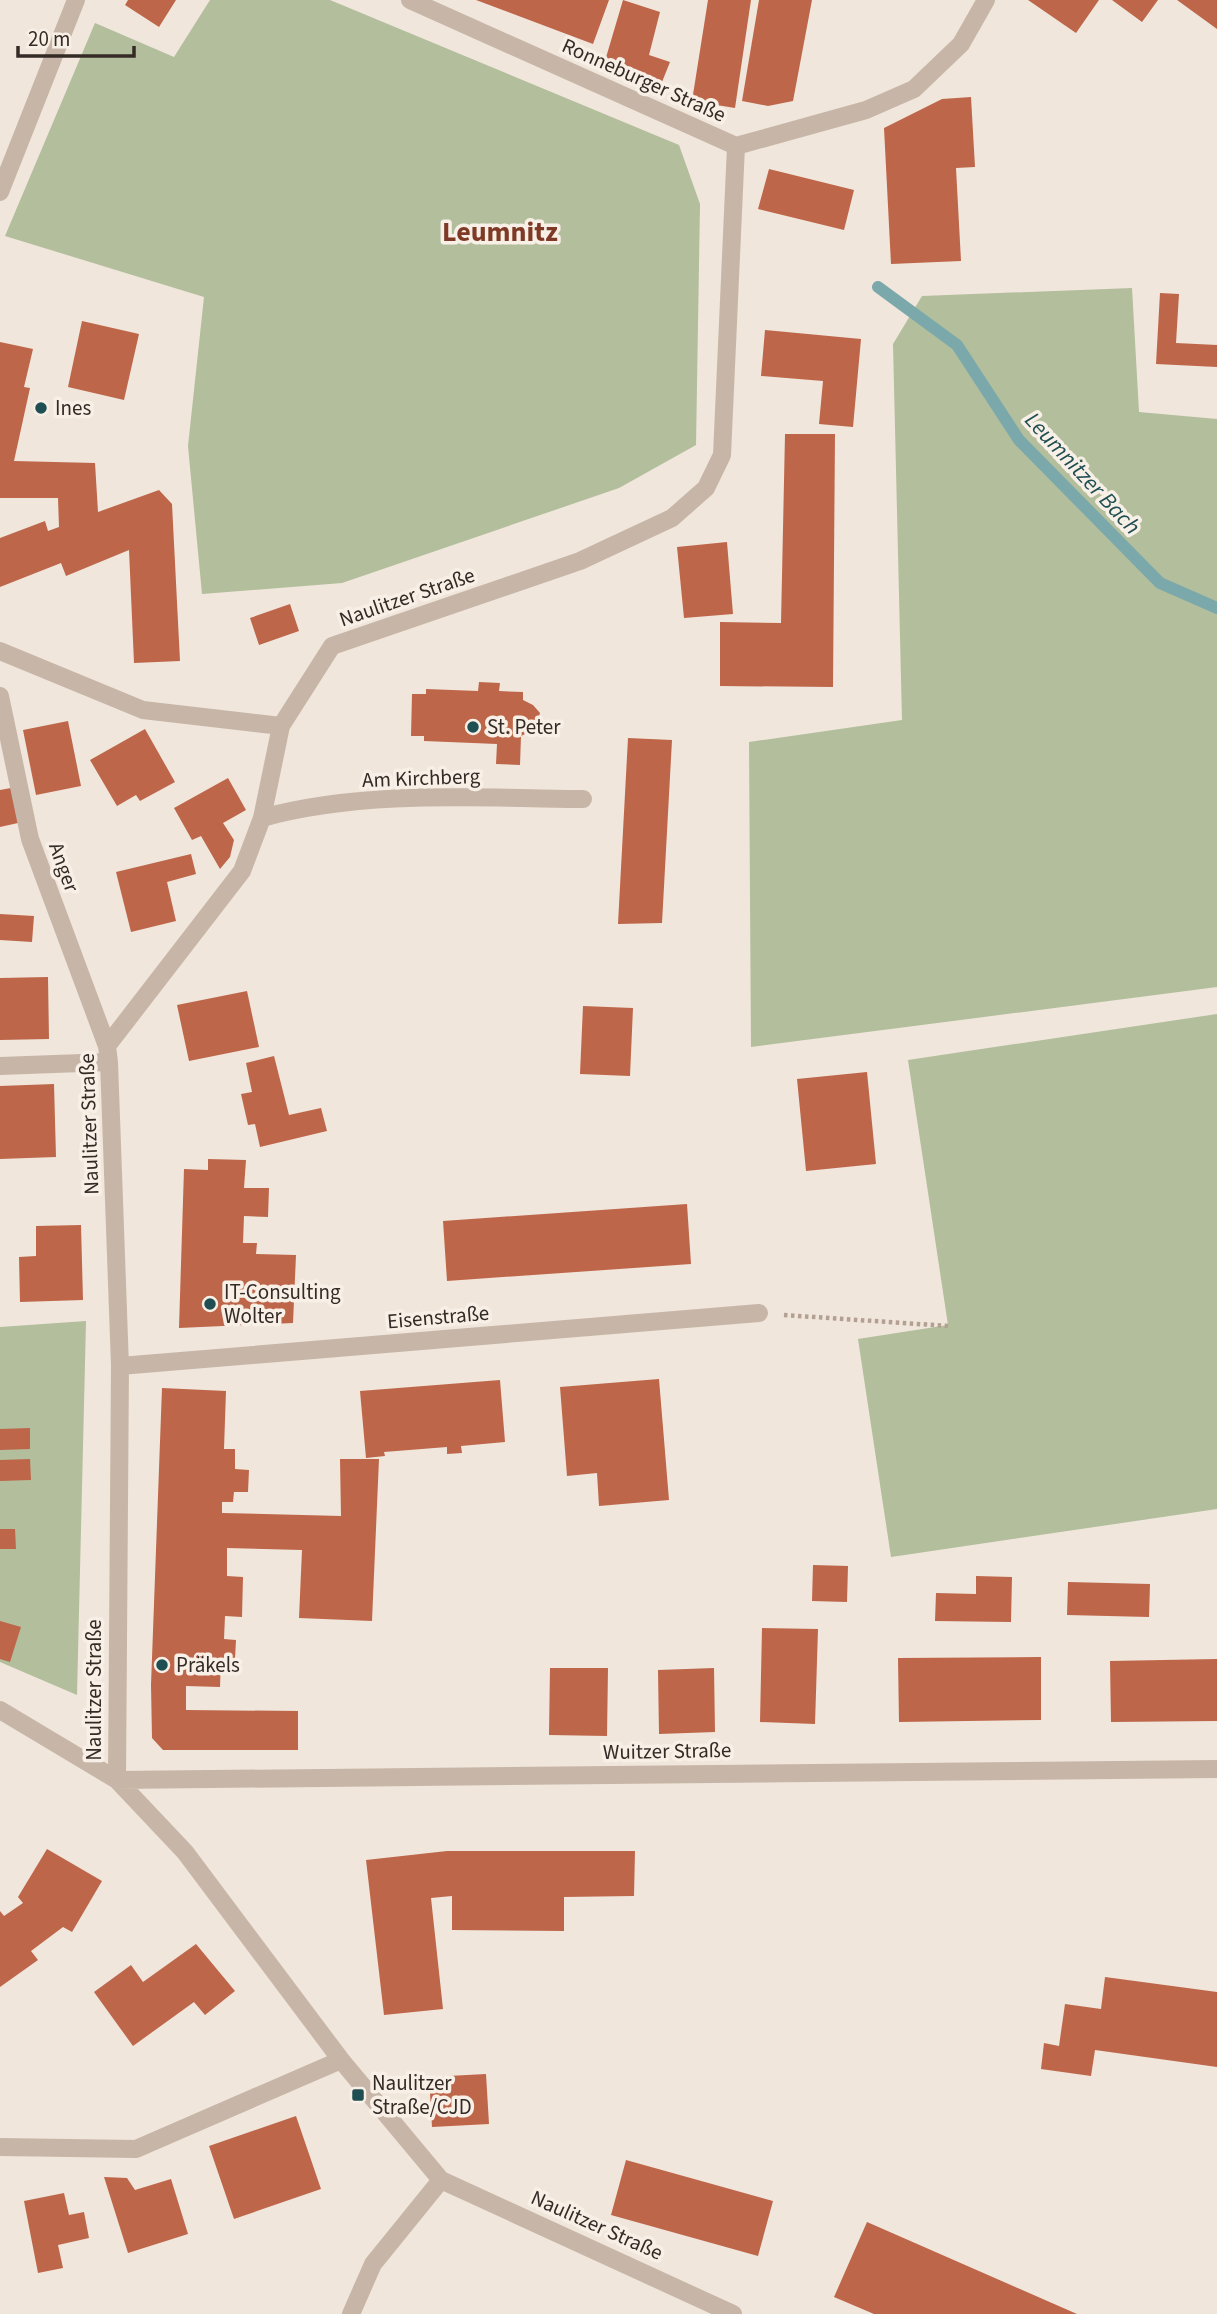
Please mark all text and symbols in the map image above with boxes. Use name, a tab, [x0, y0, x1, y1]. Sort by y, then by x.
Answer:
scale bar	[18, 14, 133, 58]
text: 20 m	[28, 24, 70, 54]
street label: Ronneburger Straße	[557, 30, 731, 130]
district label: Leumnitz	[442, 212, 558, 252]
place label: Ines	[55, 393, 91, 423]
marker: Ines	[33, 400, 49, 416]
water label: Leumnitzer Bach	[1017, 405, 1148, 542]
street label: Naulitzer Straße	[335, 560, 479, 634]
place label: St. Peter	[487, 712, 561, 742]
marker: St. Peter	[465, 719, 481, 735]
street label: Am Kirchberg	[361, 761, 481, 795]
street label: Anger	[41, 838, 87, 897]
street label: Naulitzer Straße	[72, 1053, 106, 1195]
place label: IT-Consulting Wolter	[224, 1277, 341, 1331]
marker: IT-Consulting Wolter	[202, 1296, 218, 1312]
street label: Eisenstraße	[386, 1298, 490, 1336]
street label: Naulitzer Straße	[79, 1619, 109, 1761]
place label: Präkels	[176, 1650, 240, 1680]
marker: Präkels	[154, 1657, 170, 1673]
street label: Wuitzer Straße	[602, 1735, 732, 1767]
place label: Naulitzer Straße/CJD	[372, 2068, 472, 2122]
marker: Naulitzer Straße/CJD	[350, 2087, 366, 2103]
street label: Naulitzer Straße	[526, 2183, 668, 2267]

